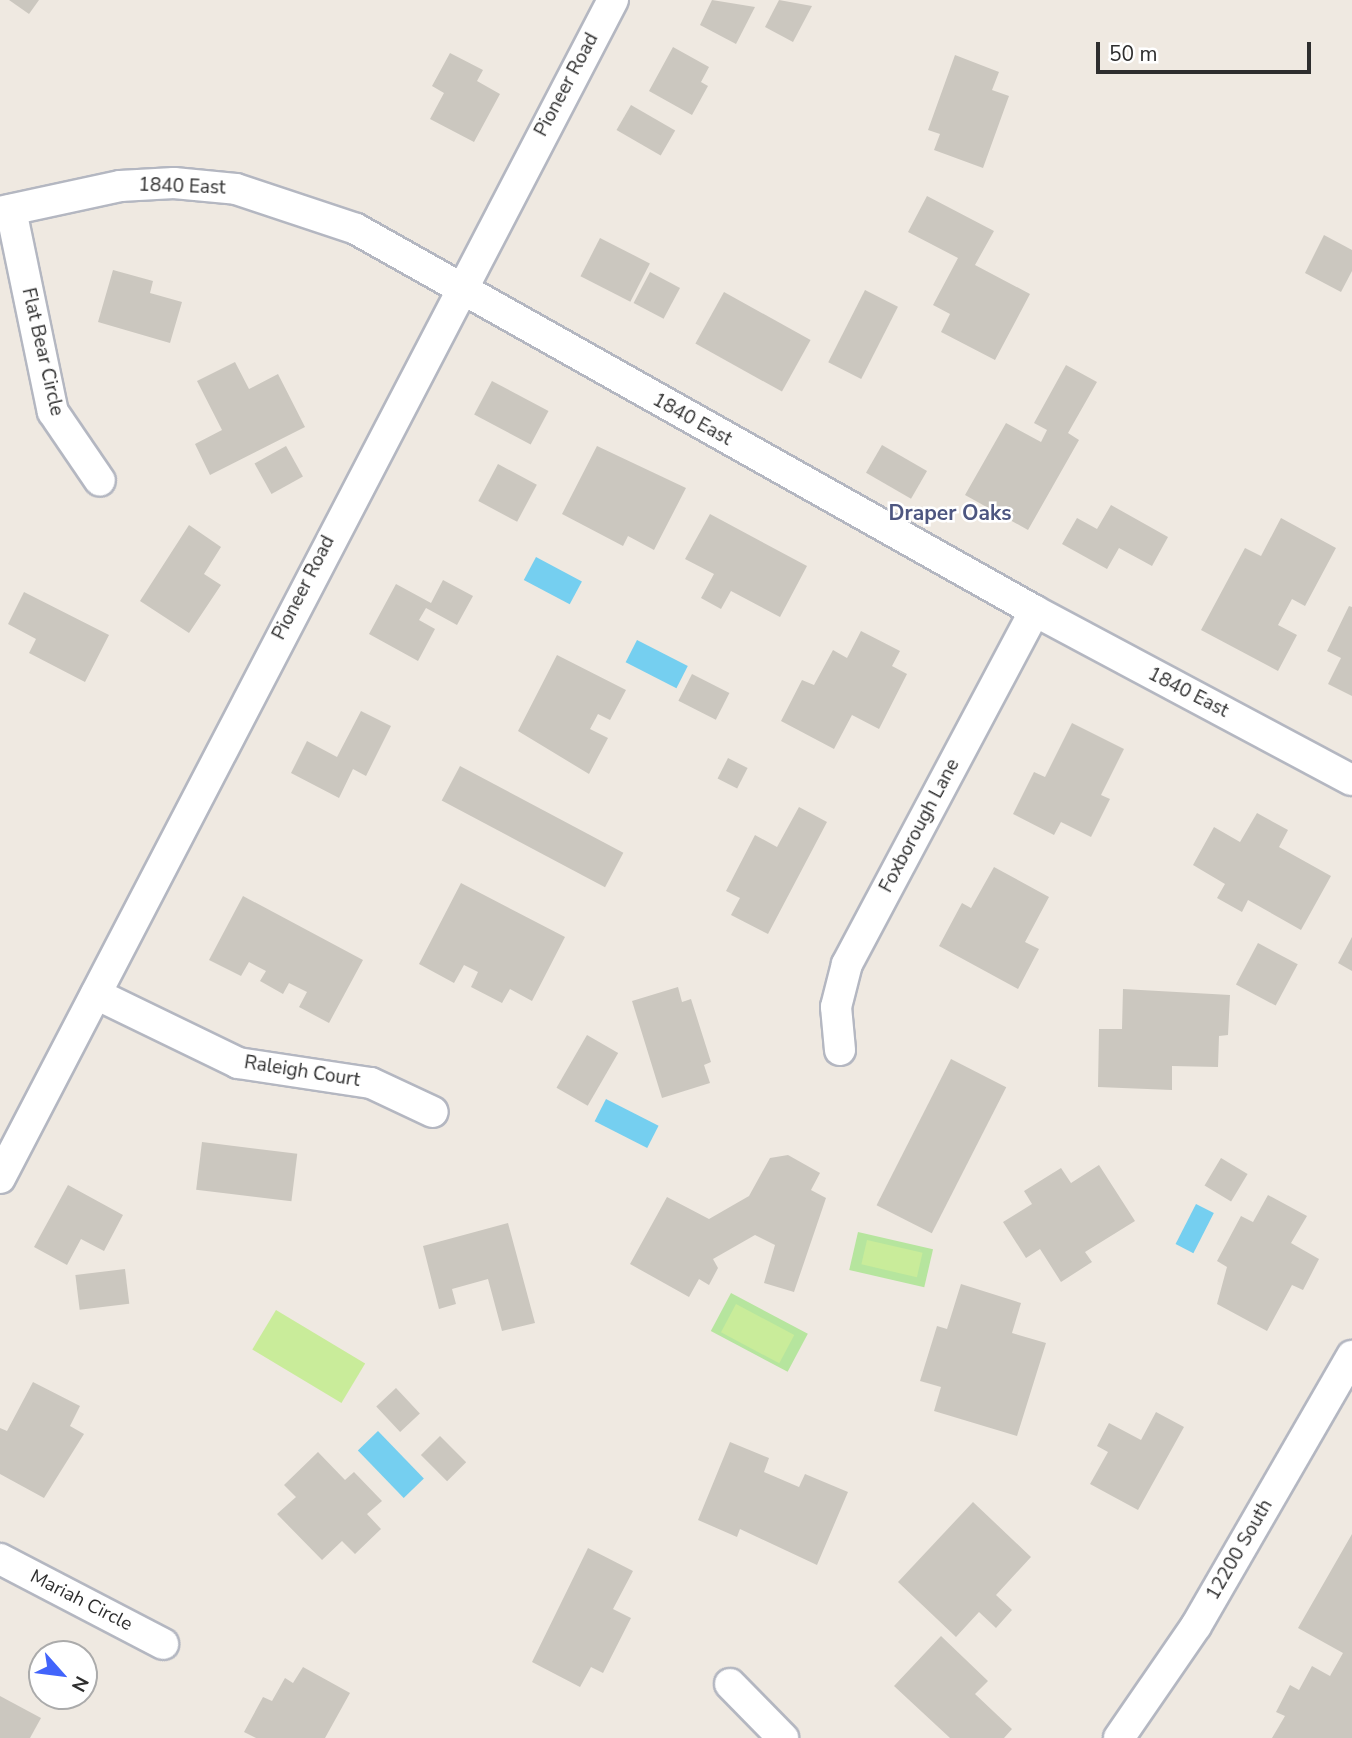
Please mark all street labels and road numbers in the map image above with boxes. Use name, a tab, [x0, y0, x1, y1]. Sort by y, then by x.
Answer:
street label: Pioneer Road	[530, 29, 604, 141]
street label: 1840 East	[138, 174, 226, 200]
street label: Flat Bear Circle	[16, 286, 68, 418]
street label: 1840 East	[648, 389, 736, 451]
street label: Pioneer Road	[268, 532, 340, 644]
street label: 1840 East	[1144, 663, 1232, 723]
street label: Foxborough Lane	[875, 755, 965, 897]
street label: Raleigh Court	[242, 1052, 362, 1092]
street label: 12200 South	[1202, 1496, 1278, 1604]
street label: Mariah Circle	[26, 1566, 136, 1636]

